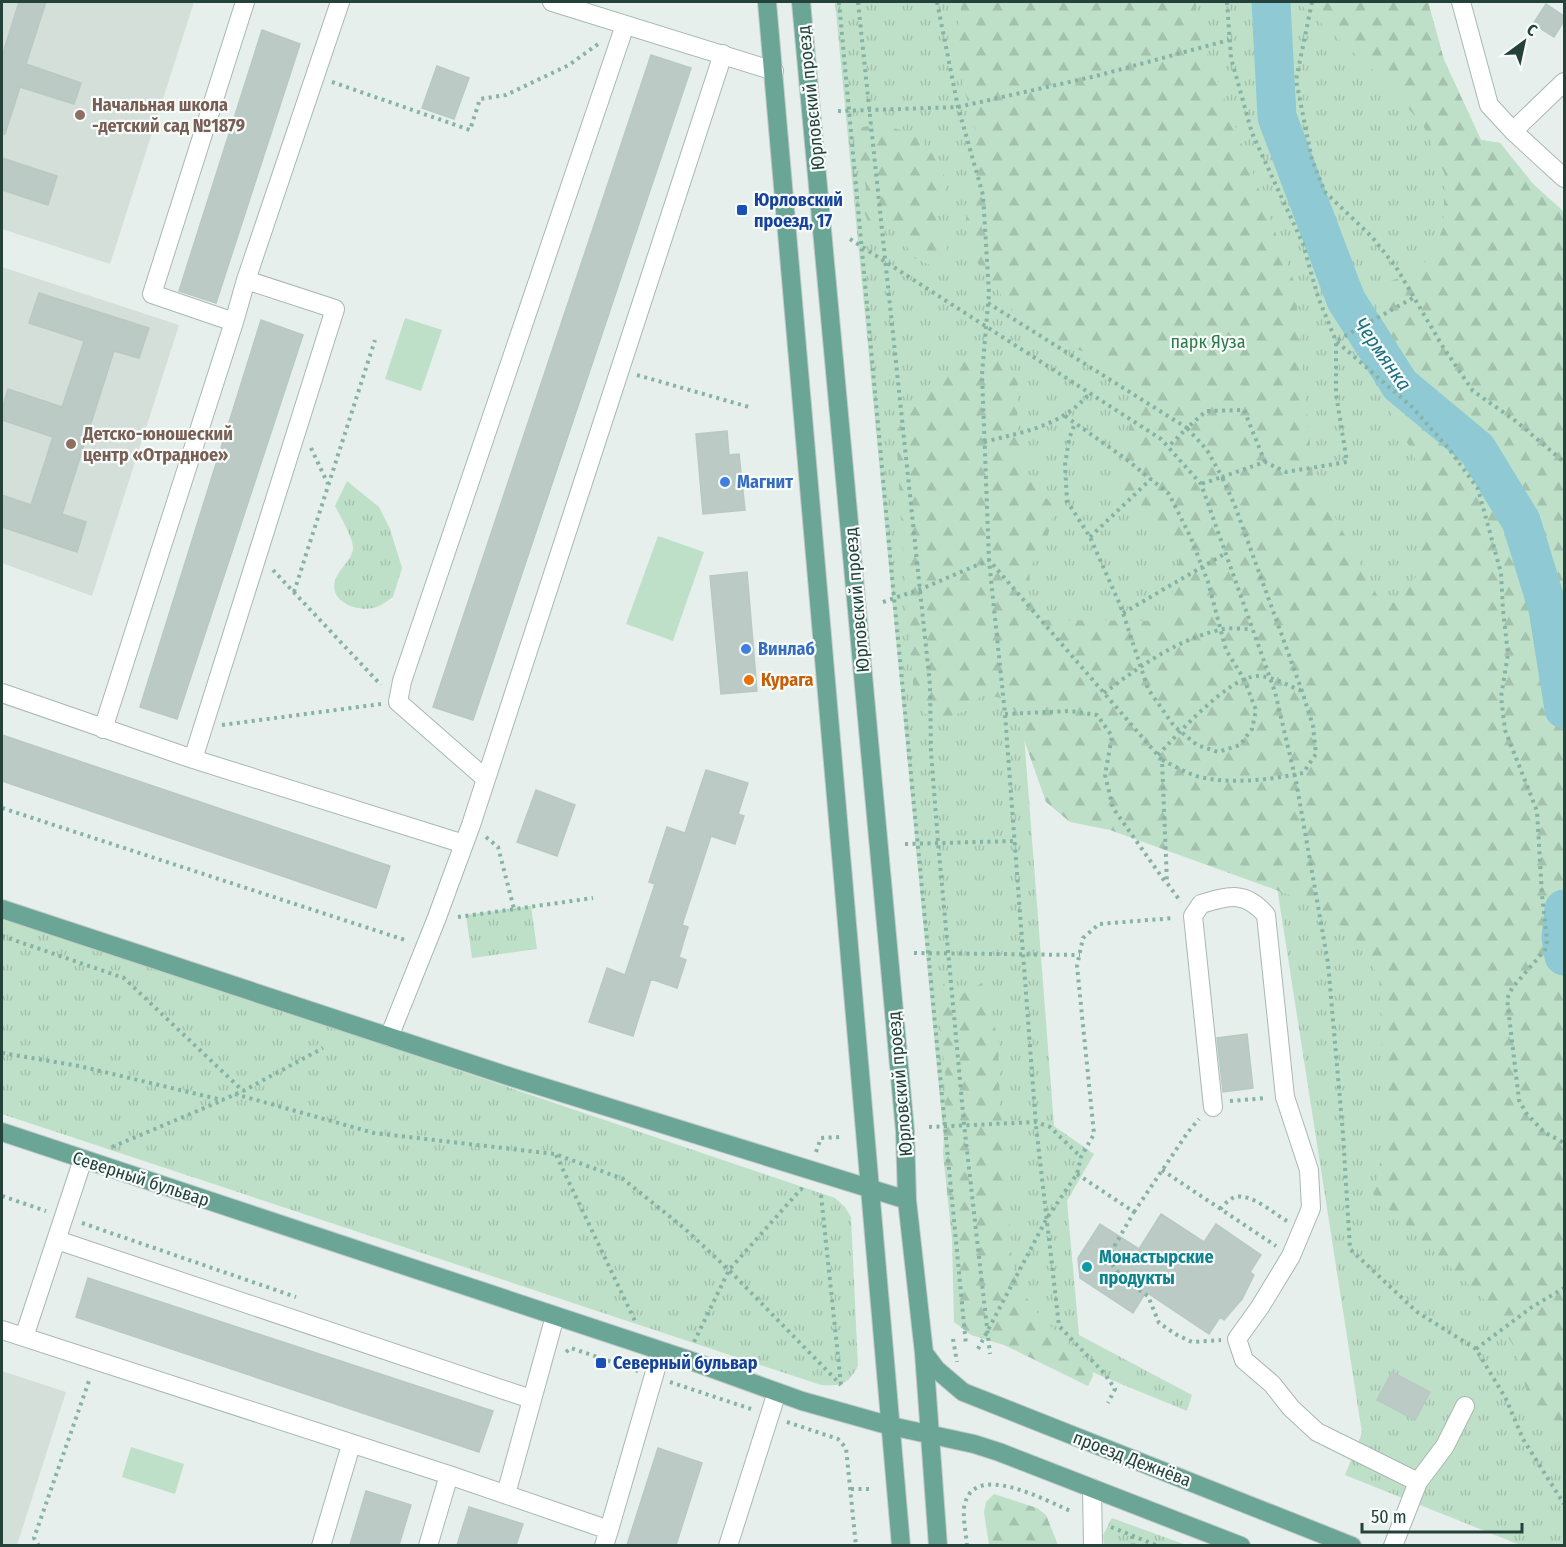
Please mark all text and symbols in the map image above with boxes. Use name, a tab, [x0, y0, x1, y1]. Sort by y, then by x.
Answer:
north arrow	[1494, 12, 1554, 72]
text: С	[1523, 20, 1541, 40]
street label: Юрловский проезд	[792, 25, 830, 171]
place label: Начальная школа -детский сад №1879	[92, 94, 245, 137]
marker: Начальная школа -детский сад №1879	[73, 108, 87, 122]
place label: Юрловский проезд, 17	[754, 189, 843, 232]
marker: Юрловский проезд, 17	[735, 203, 749, 217]
water label: Чермянка	[1349, 313, 1417, 395]
park label: парк Яуза	[1170, 331, 1246, 353]
place label: Детско-юношеский центр «Отрадное»	[82, 423, 233, 466]
marker: Детско-юношеский центр «Отрадное»	[64, 437, 78, 451]
place label: Магнит	[737, 471, 793, 493]
marker: Магнит	[718, 475, 732, 489]
street label: Юрловский проезд	[840, 527, 874, 673]
place label: Винлаб	[758, 638, 815, 660]
marker: Винлаб	[739, 642, 753, 656]
place label: Курага	[761, 669, 814, 691]
marker: Курага	[742, 673, 756, 687]
street label: Юрловский проезд	[883, 1011, 917, 1157]
street label: Северный бульвар	[70, 1147, 212, 1211]
place label: Монастырские продукты	[1099, 1246, 1214, 1289]
marker: Монастырские продукты	[1080, 1260, 1094, 1274]
place label: Северный бульвар	[613, 1352, 758, 1374]
marker: Северный бульвар	[594, 1356, 608, 1370]
street label: проезд Дежнёва	[1070, 1426, 1194, 1492]
scale bar	[1362, 1496, 1522, 1534]
text: 50 m	[1371, 1506, 1407, 1528]

